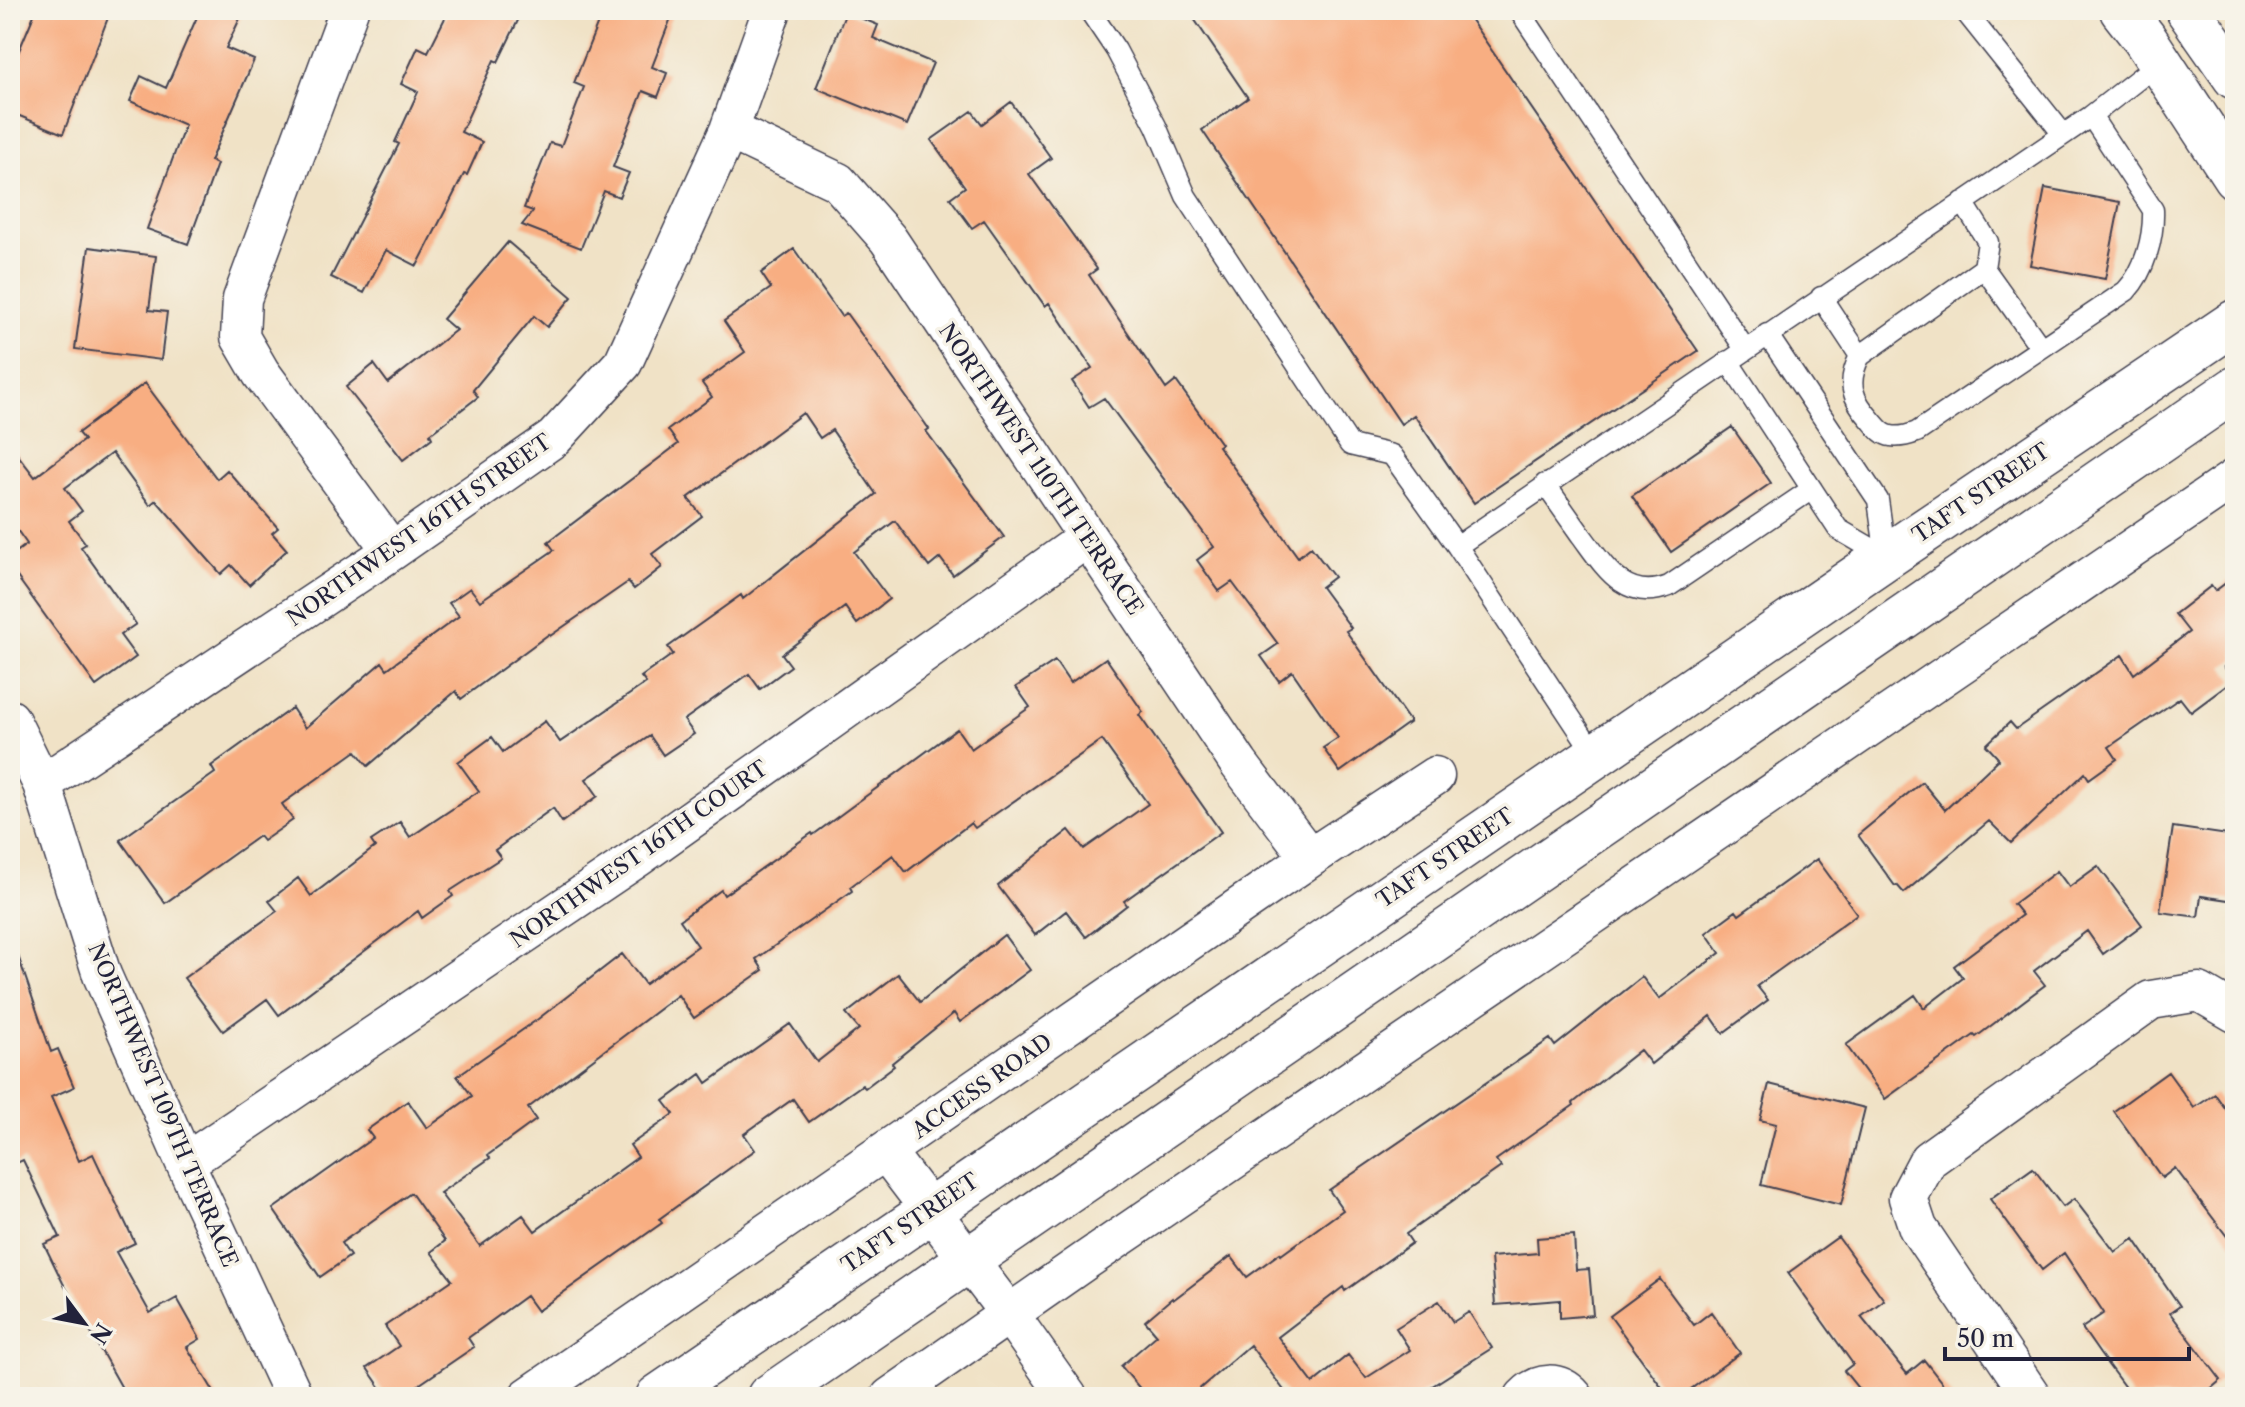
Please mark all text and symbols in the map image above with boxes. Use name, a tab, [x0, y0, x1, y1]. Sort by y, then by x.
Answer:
street label: NORTHWEST 110TH TERRACE	[933, 318, 1149, 620]
street label: NORTHWEST 16TH STREET	[282, 428, 557, 632]
street label: TAFT STREET	[1907, 437, 2055, 549]
street label: NORTHWEST 16TH COURT	[505, 754, 773, 953]
street label: TAFT STREET	[1371, 802, 1519, 914]
street label: NORTHWEST 109TH TERRACE	[82, 939, 244, 1271]
street label: ACCESS ROAD	[906, 1028, 1057, 1145]
street label: TAFT STREET	[836, 1167, 984, 1279]
north arrow	[44, 1283, 124, 1363]
scale bar	[1945, 1311, 2189, 1361]
text: N	[84, 1318, 117, 1349]
text: 50 m	[1957, 1324, 2014, 1353]

